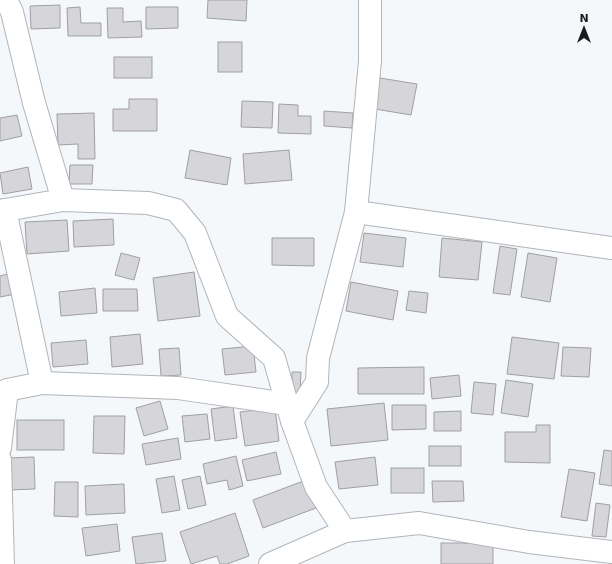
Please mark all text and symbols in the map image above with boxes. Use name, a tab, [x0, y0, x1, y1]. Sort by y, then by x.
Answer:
north arrow	[564, 8, 604, 48]
text: N	[579, 12, 589, 25]

